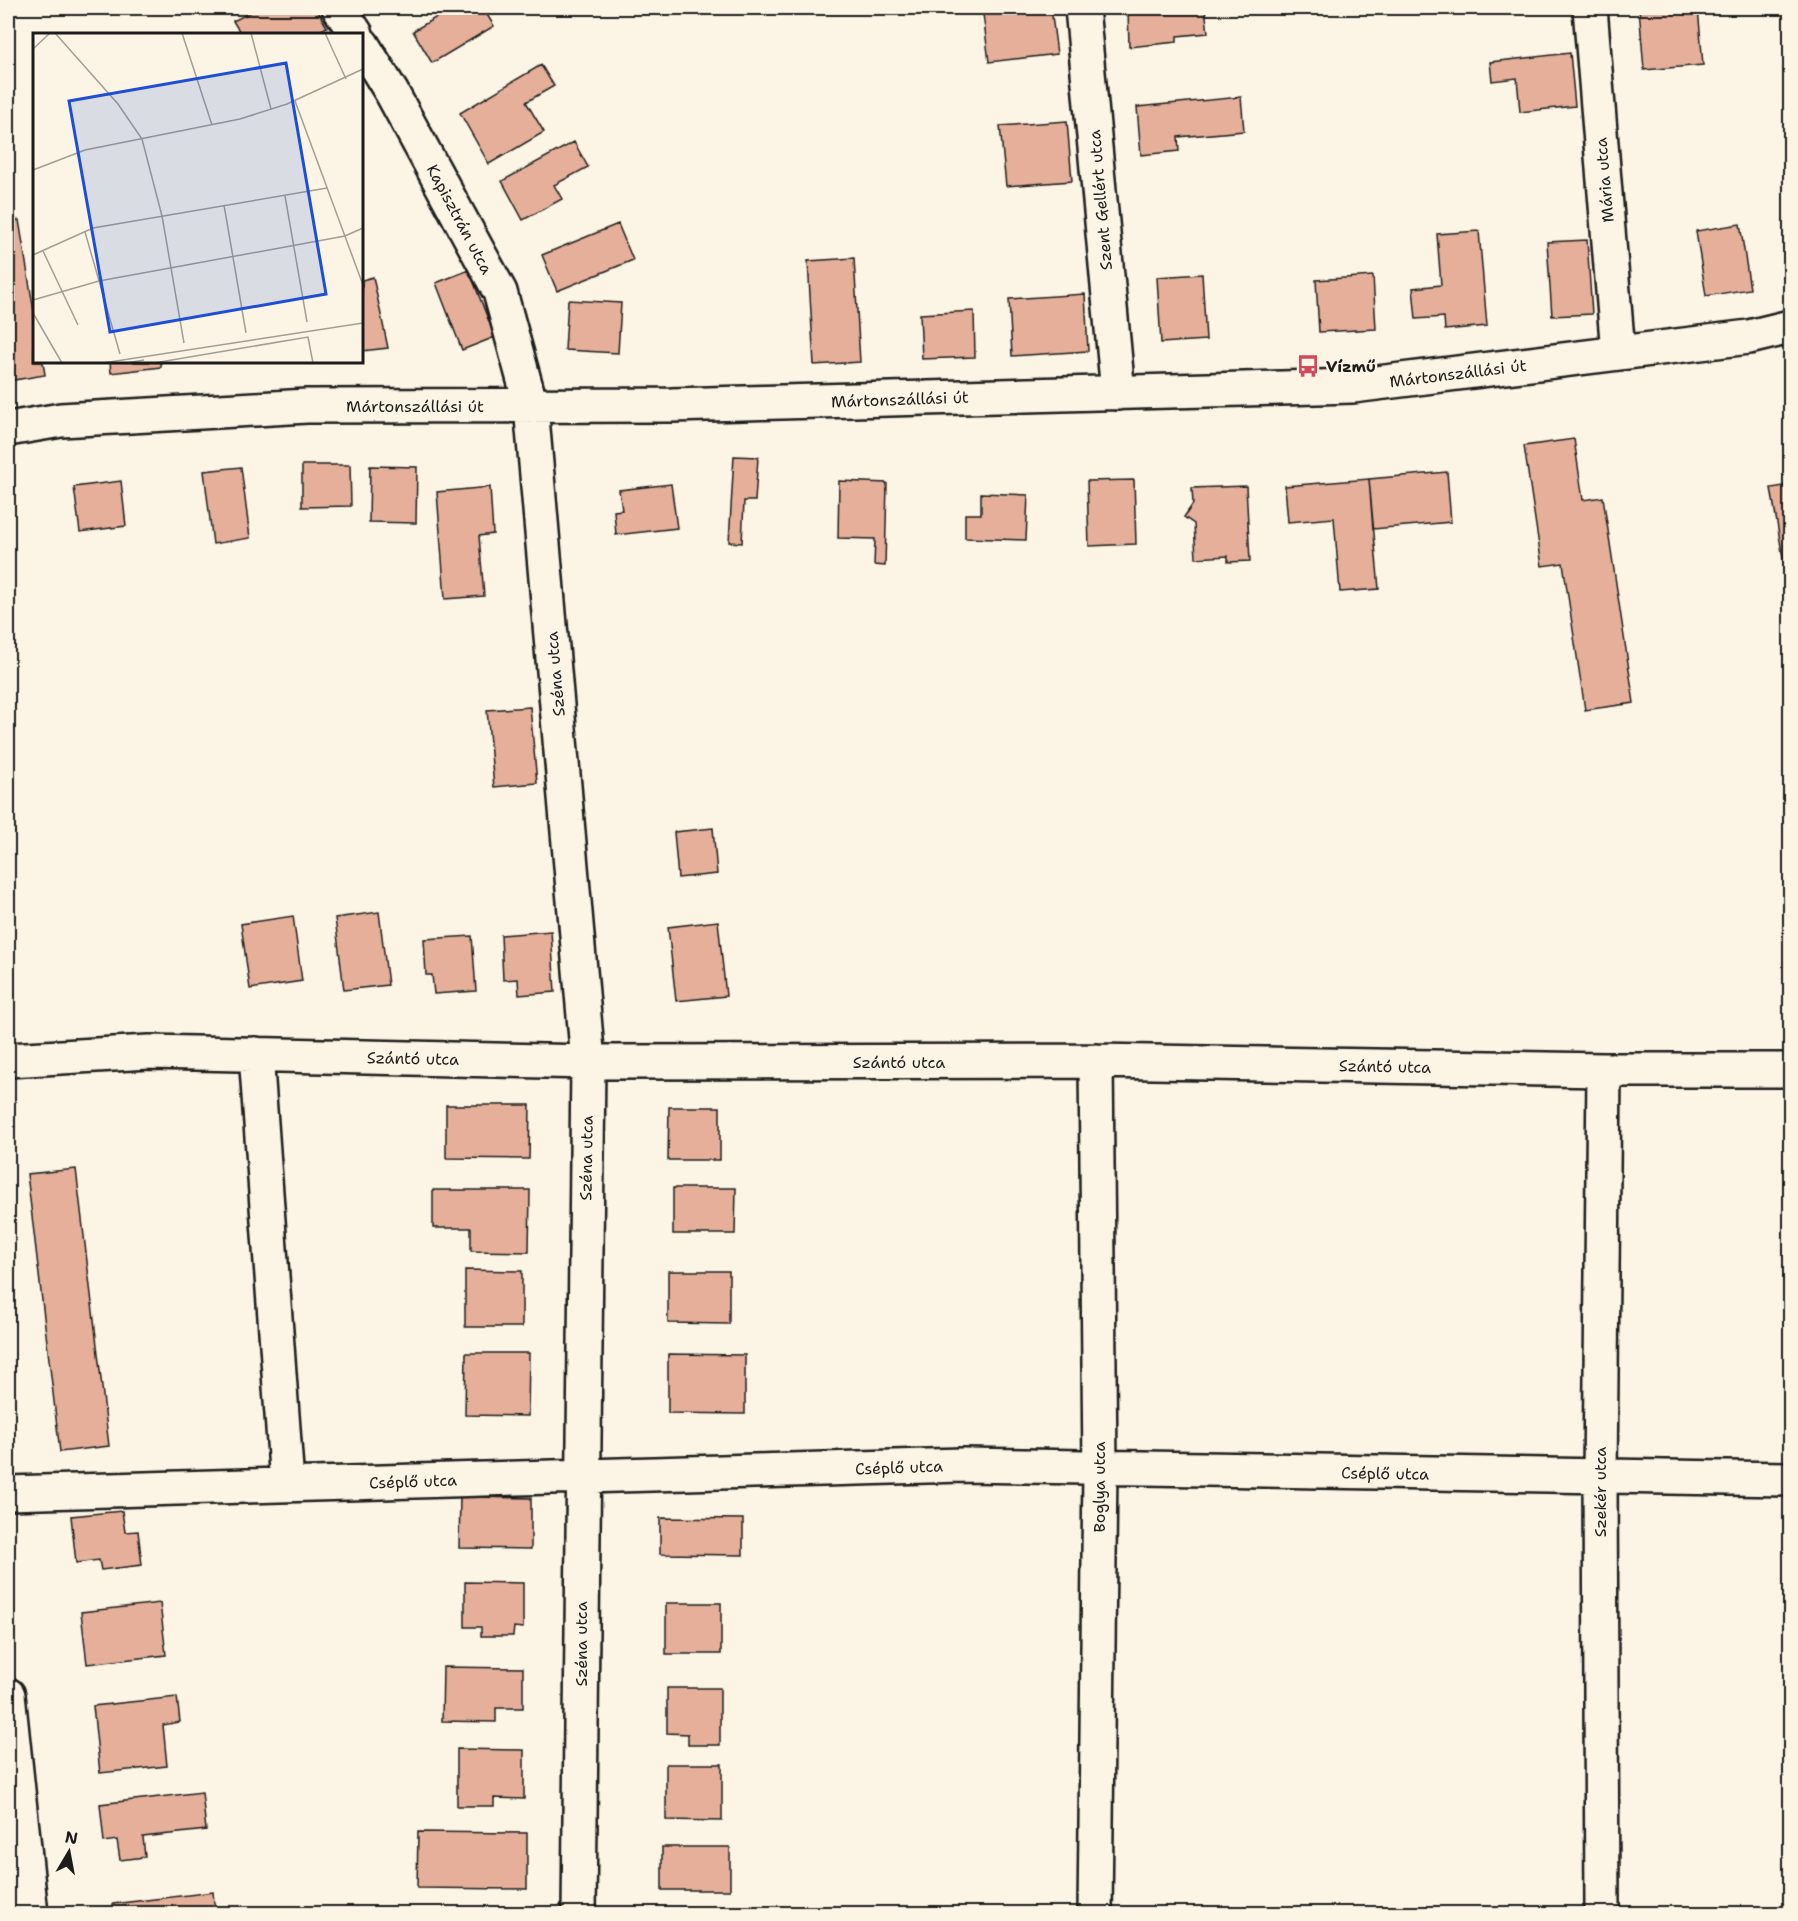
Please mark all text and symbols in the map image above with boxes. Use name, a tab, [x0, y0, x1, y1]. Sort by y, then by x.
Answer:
inset map	[33, 33, 363, 363]
street label: Szent Gellért utca	[1084, 129, 1117, 271]
street label: Mária utca	[1590, 137, 1619, 223]
street label: Kapisztrán utca	[422, 161, 497, 278]
bus stop icon: Vízmű	[1295, 353, 1321, 379]
street label: Mártonszállási út	[1388, 355, 1528, 392]
place label: Vízmű	[1326, 356, 1376, 377]
street label: Mártonszállási út	[831, 387, 969, 412]
street label: Mártonszállási út	[346, 396, 484, 417]
street label: Széna utca	[541, 631, 570, 717]
street label: Szántó utca	[367, 1047, 459, 1070]
street label: Szántó utca	[853, 1052, 945, 1073]
street label: Szántó utca	[1339, 1055, 1431, 1078]
street label: Széna utca	[575, 1115, 598, 1201]
street label: Boglya utca	[1089, 1441, 1110, 1533]
street label: Szekér utca	[1590, 1447, 1611, 1537]
street label: Cséplő utca	[855, 1455, 943, 1480]
street label: Cséplő utca	[1341, 1462, 1429, 1485]
street label: Cséplő utca	[369, 1469, 457, 1494]
street label: Széna utca	[571, 1601, 592, 1687]
north arrow	[39, 1822, 99, 1882]
text: N	[63, 1826, 80, 1849]

